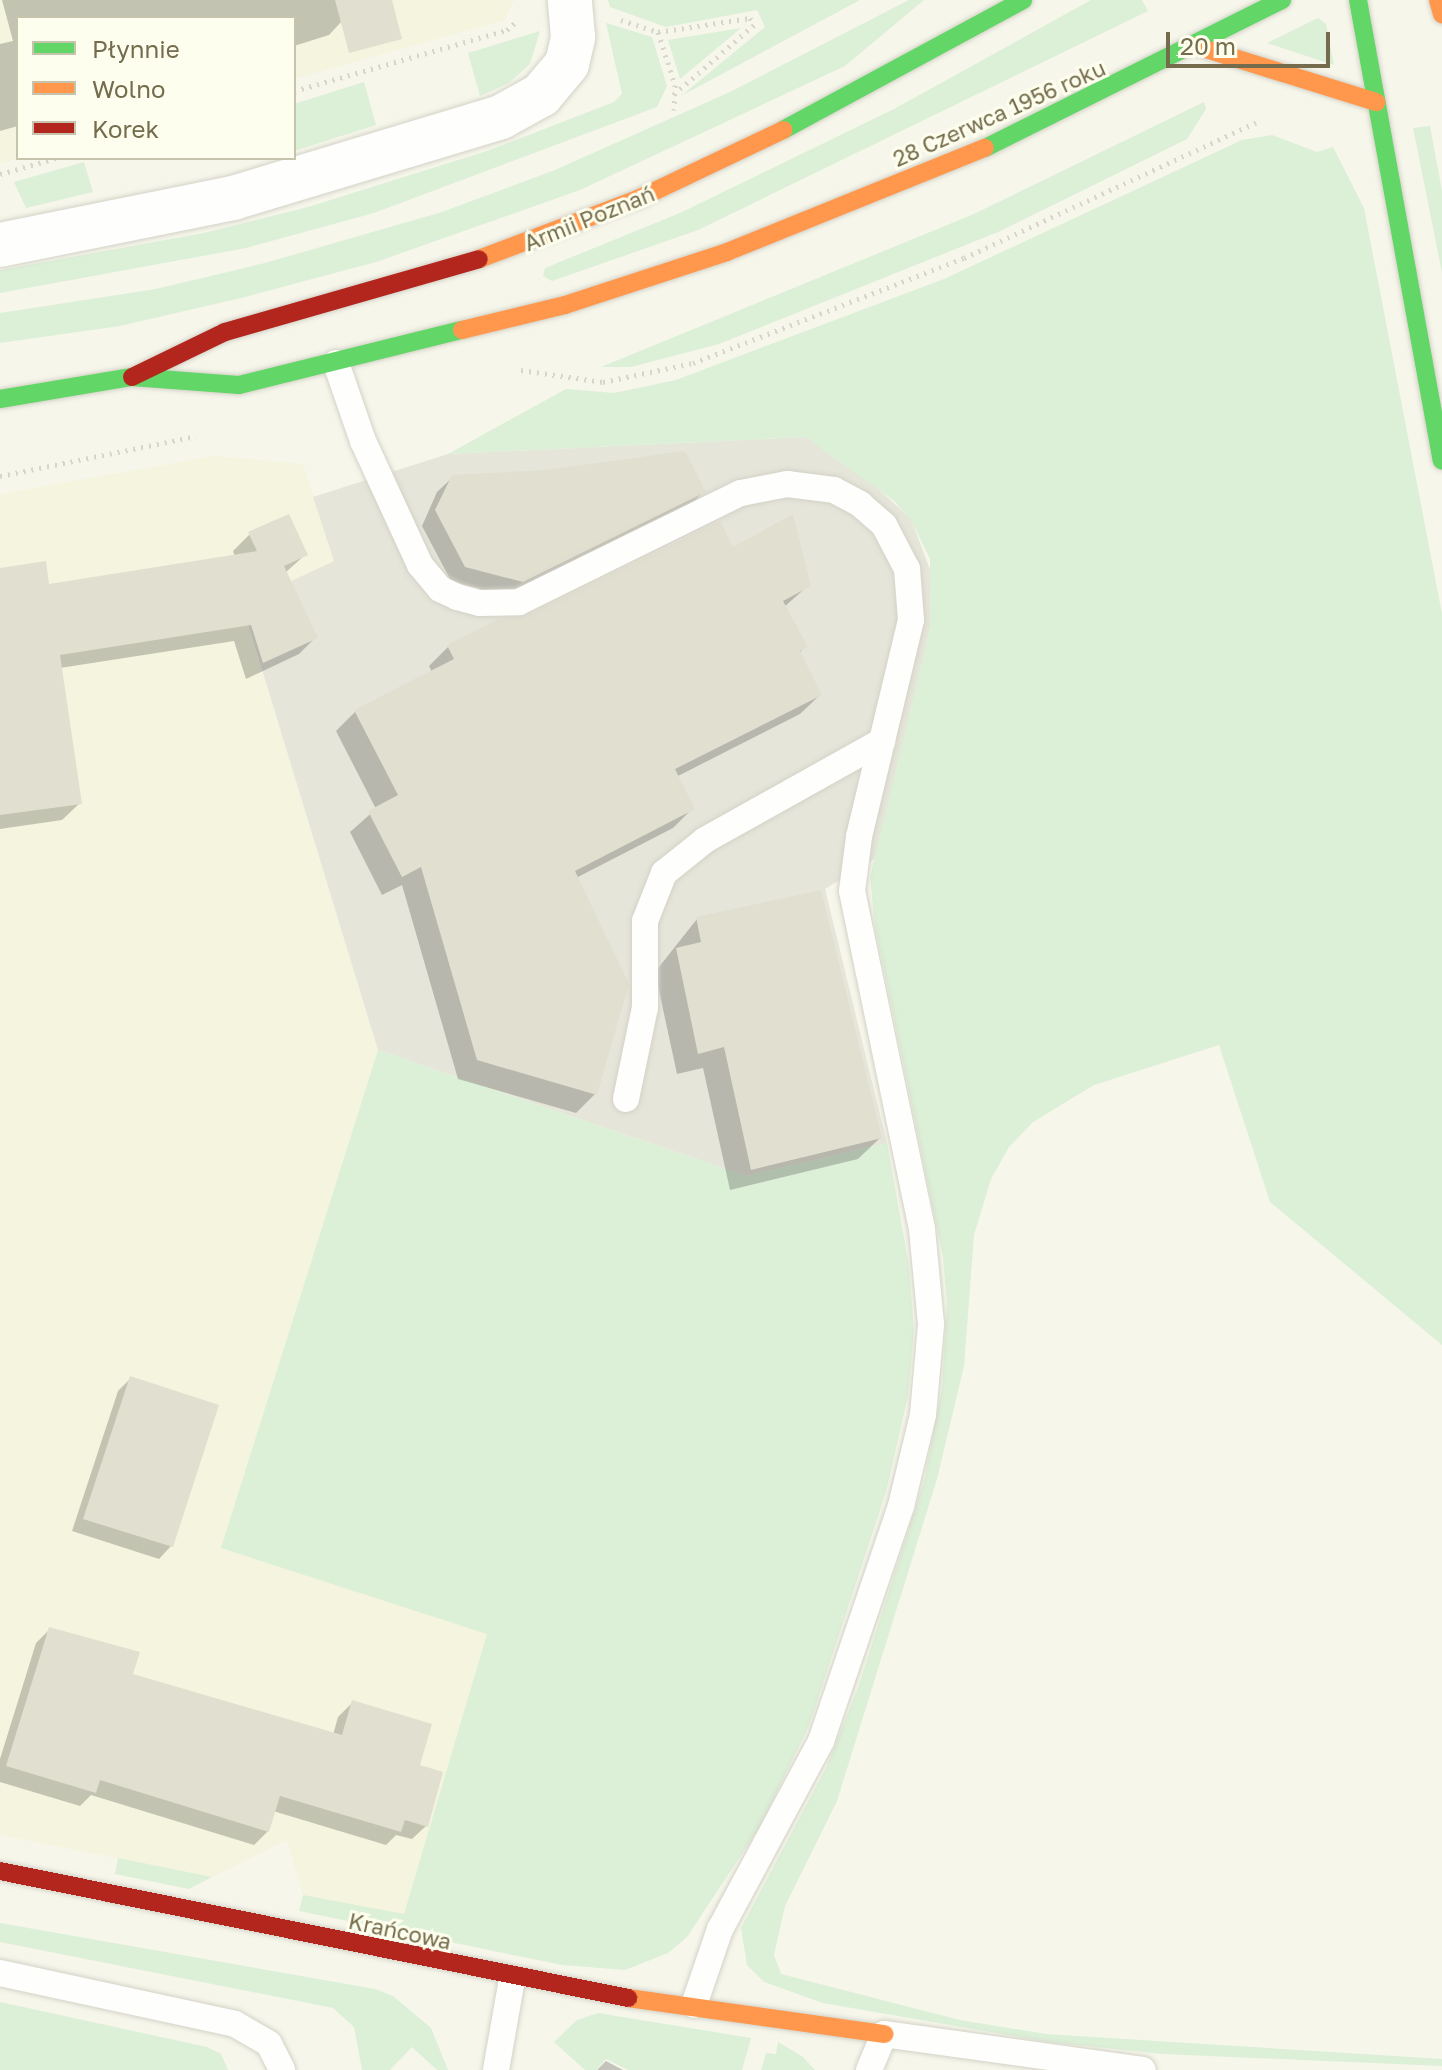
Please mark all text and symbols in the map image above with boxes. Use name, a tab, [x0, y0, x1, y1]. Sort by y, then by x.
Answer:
legend	[16, 16, 296, 160]
scale bar	[1170, 16, 1334, 66]
text: 20 m	[1180, 31, 1236, 60]
text: Płynnie	[92, 34, 180, 63]
street label: 28 Czerwca 1956 roku	[889, 54, 1109, 172]
text: Wolno	[92, 74, 165, 103]
text: Korek	[92, 114, 159, 143]
street label: Armii Poznań	[520, 180, 658, 256]
street label: Krańcowa	[346, 1907, 454, 1955]

